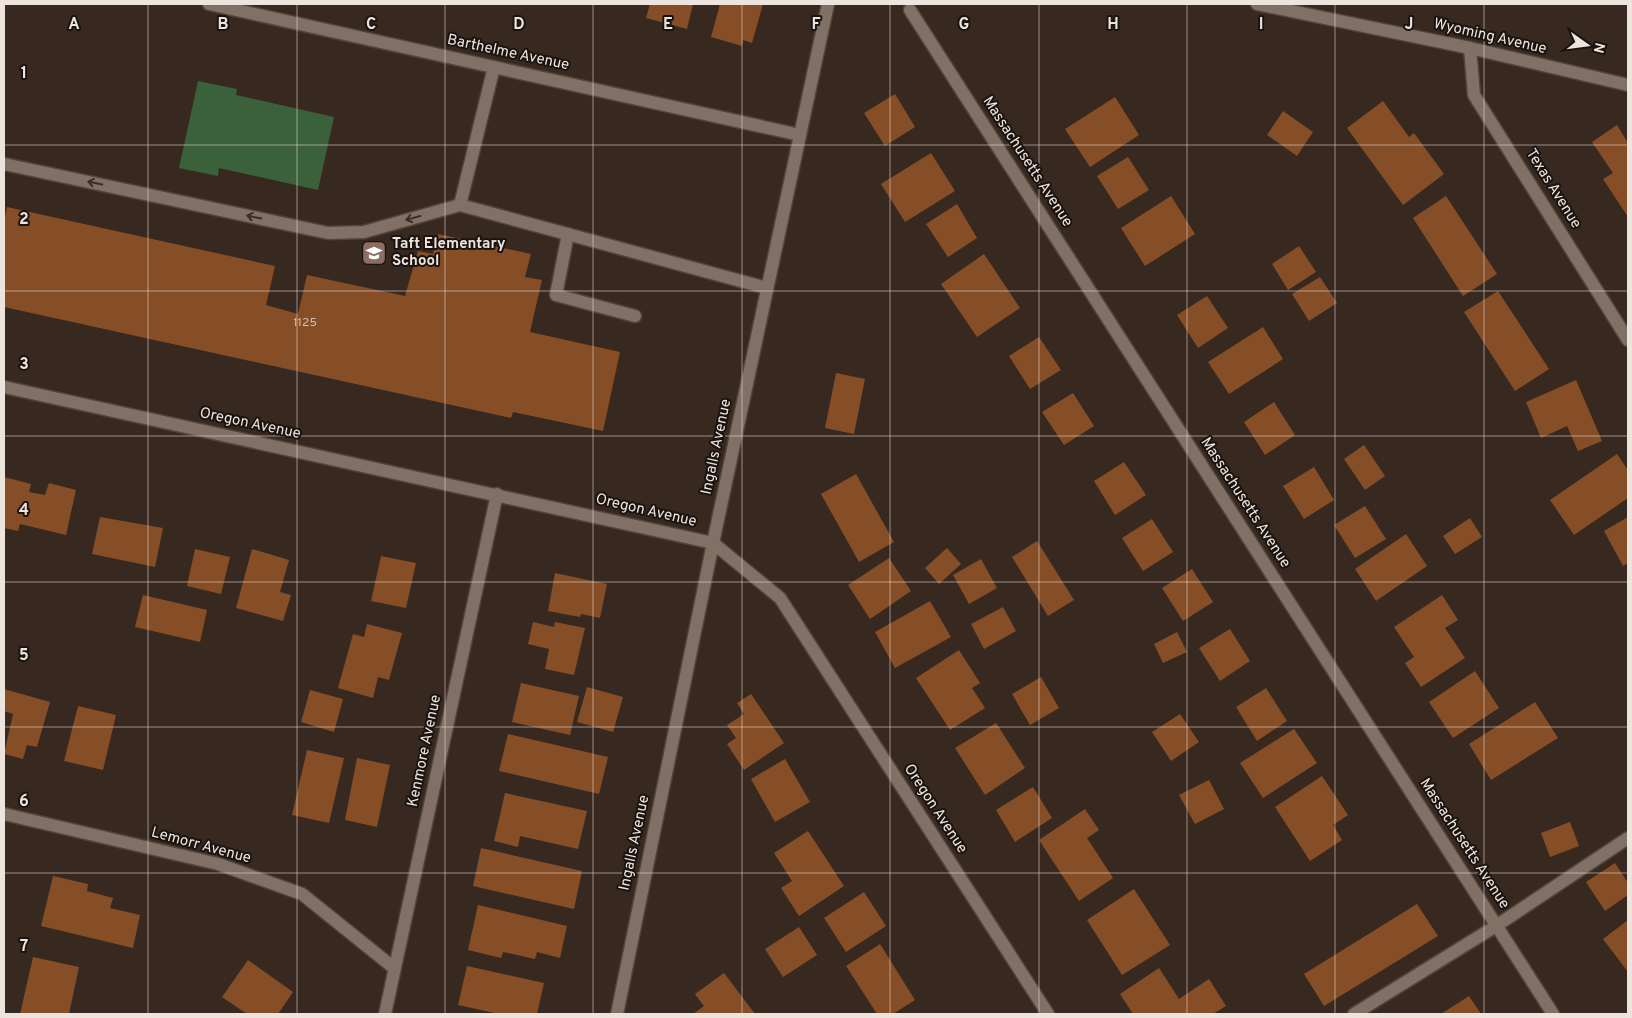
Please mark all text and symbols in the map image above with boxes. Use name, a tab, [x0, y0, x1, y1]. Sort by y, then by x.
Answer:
text: A	[68, 15, 80, 35]
text: B	[217, 15, 229, 35]
text: C	[366, 15, 376, 35]
text: D	[513, 15, 525, 35]
text: E	[663, 15, 673, 35]
text: F	[811, 15, 821, 35]
text: G	[959, 15, 969, 35]
text: H	[1107, 15, 1119, 35]
text: I	[1259, 15, 1263, 35]
text: J	[1405, 15, 1413, 35]
street label: Wyoming Avenue	[1432, 15, 1548, 59]
north arrow	[1562, 20, 1612, 70]
street label: Barthelme Avenue	[445, 31, 571, 75]
text: N	[1589, 41, 1608, 55]
text: 1	[21, 64, 27, 84]
street label: Massachusetts Avenue	[978, 93, 1076, 231]
street label: Texas Avenue	[1521, 146, 1585, 232]
one-way arrow	[88, 178, 104, 188]
text: 2	[19, 210, 29, 230]
one-way arrow	[247, 212, 263, 222]
one-way arrow	[406, 214, 422, 223]
place label: Taft Elementary School	[392, 235, 506, 271]
school or university icon: Taft Elementary School	[361, 240, 387, 266]
house number: 1125	[293, 315, 317, 331]
text: 3	[19, 355, 29, 375]
street label: Ingalls Avenue	[698, 397, 736, 497]
street label: Oregon Avenue	[198, 404, 302, 444]
street label: Massachusetts Avenue	[1196, 434, 1294, 572]
street label: Oregon Avenue	[594, 490, 698, 532]
text: 4	[19, 501, 29, 521]
text: 5	[19, 646, 29, 666]
street label: Kenmore Avenue	[404, 693, 446, 809]
street label: Oregon Avenue	[899, 761, 971, 857]
street label: Massachusetts Avenue	[1415, 775, 1513, 913]
text: 6	[19, 792, 29, 812]
street label: Ingalls Avenue	[616, 793, 654, 893]
street label: Lemorr Avenue	[149, 824, 253, 868]
text: 7	[20, 937, 28, 957]

